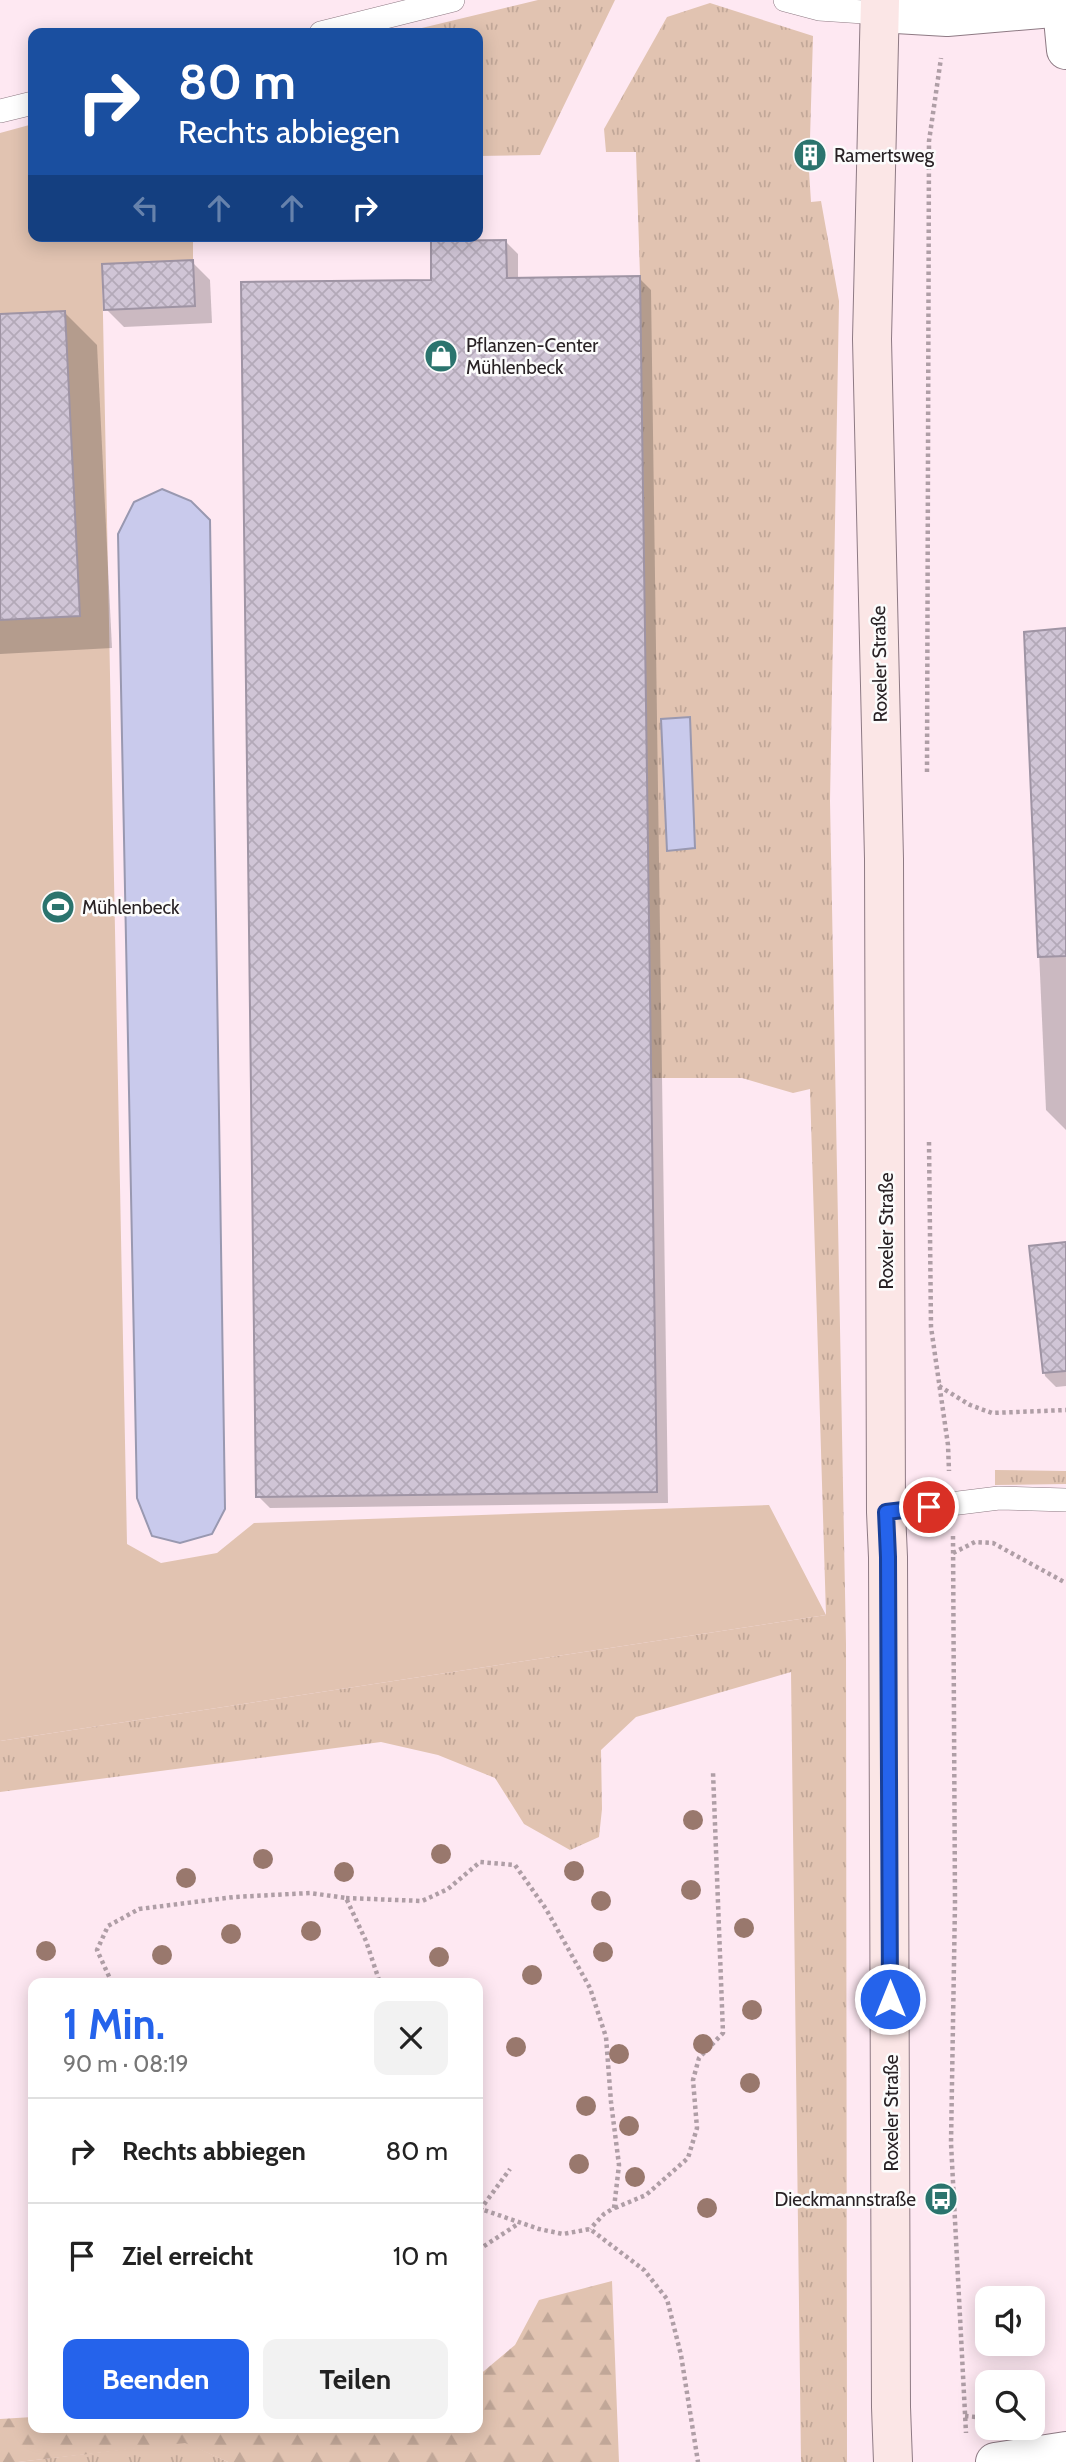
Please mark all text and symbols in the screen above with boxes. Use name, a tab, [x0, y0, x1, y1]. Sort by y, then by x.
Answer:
text: 80 m	[178, 52, 296, 111]
icon: right	[63, 56, 154, 147]
text: Rechts abbiegen	[178, 112, 400, 151]
building icon: Ramertsweg	[791, 136, 829, 174]
place label: Ramertsweg	[834, 144, 935, 167]
icon: left	[127, 189, 165, 227]
icon: ahead	[200, 189, 238, 227]
icon: ahead	[273, 189, 311, 227]
icon: right	[346, 189, 384, 227]
place label: Pflanzen-Center Mühlenbeck	[466, 334, 598, 379]
shop icon: Pflanzen-Center Mühlenbeck	[422, 337, 460, 375]
street label: Roxeler Straße	[867, 605, 892, 723]
sports icon: Mühlenbeck	[39, 888, 77, 926]
place label: Mühlenbeck	[82, 896, 180, 919]
street label: Roxeler Straße	[875, 1172, 898, 1289]
pin	[899, 1477, 959, 1537]
icon: arrive	[910, 1488, 948, 1526]
position arrow	[853, 1962, 927, 2036]
text: 1 Min.	[63, 1998, 165, 2050]
button: close	[374, 2001, 448, 2075]
text: 90 m · 08:19	[63, 2050, 189, 2078]
street label: Roxeler Straße	[880, 2054, 903, 2171]
icon: right	[63, 2132, 101, 2170]
text: Rechts abbiegen	[122, 2135, 306, 2167]
text: 80 m	[385, 2135, 448, 2167]
bus stop icon: Dieckmannstraße	[922, 2180, 960, 2218]
place label: Dieckmannstraße	[775, 2188, 916, 2211]
icon: arrive	[63, 2237, 101, 2275]
text: Ziel erreicht	[122, 2240, 253, 2272]
text: 10 m	[393, 2240, 448, 2272]
map controls	[975, 2286, 1045, 2440]
button: sound	[975, 2286, 1045, 2356]
button: Beenden	[63, 2339, 249, 2419]
button: Teilen	[263, 2339, 448, 2419]
button: search	[975, 2370, 1045, 2440]

